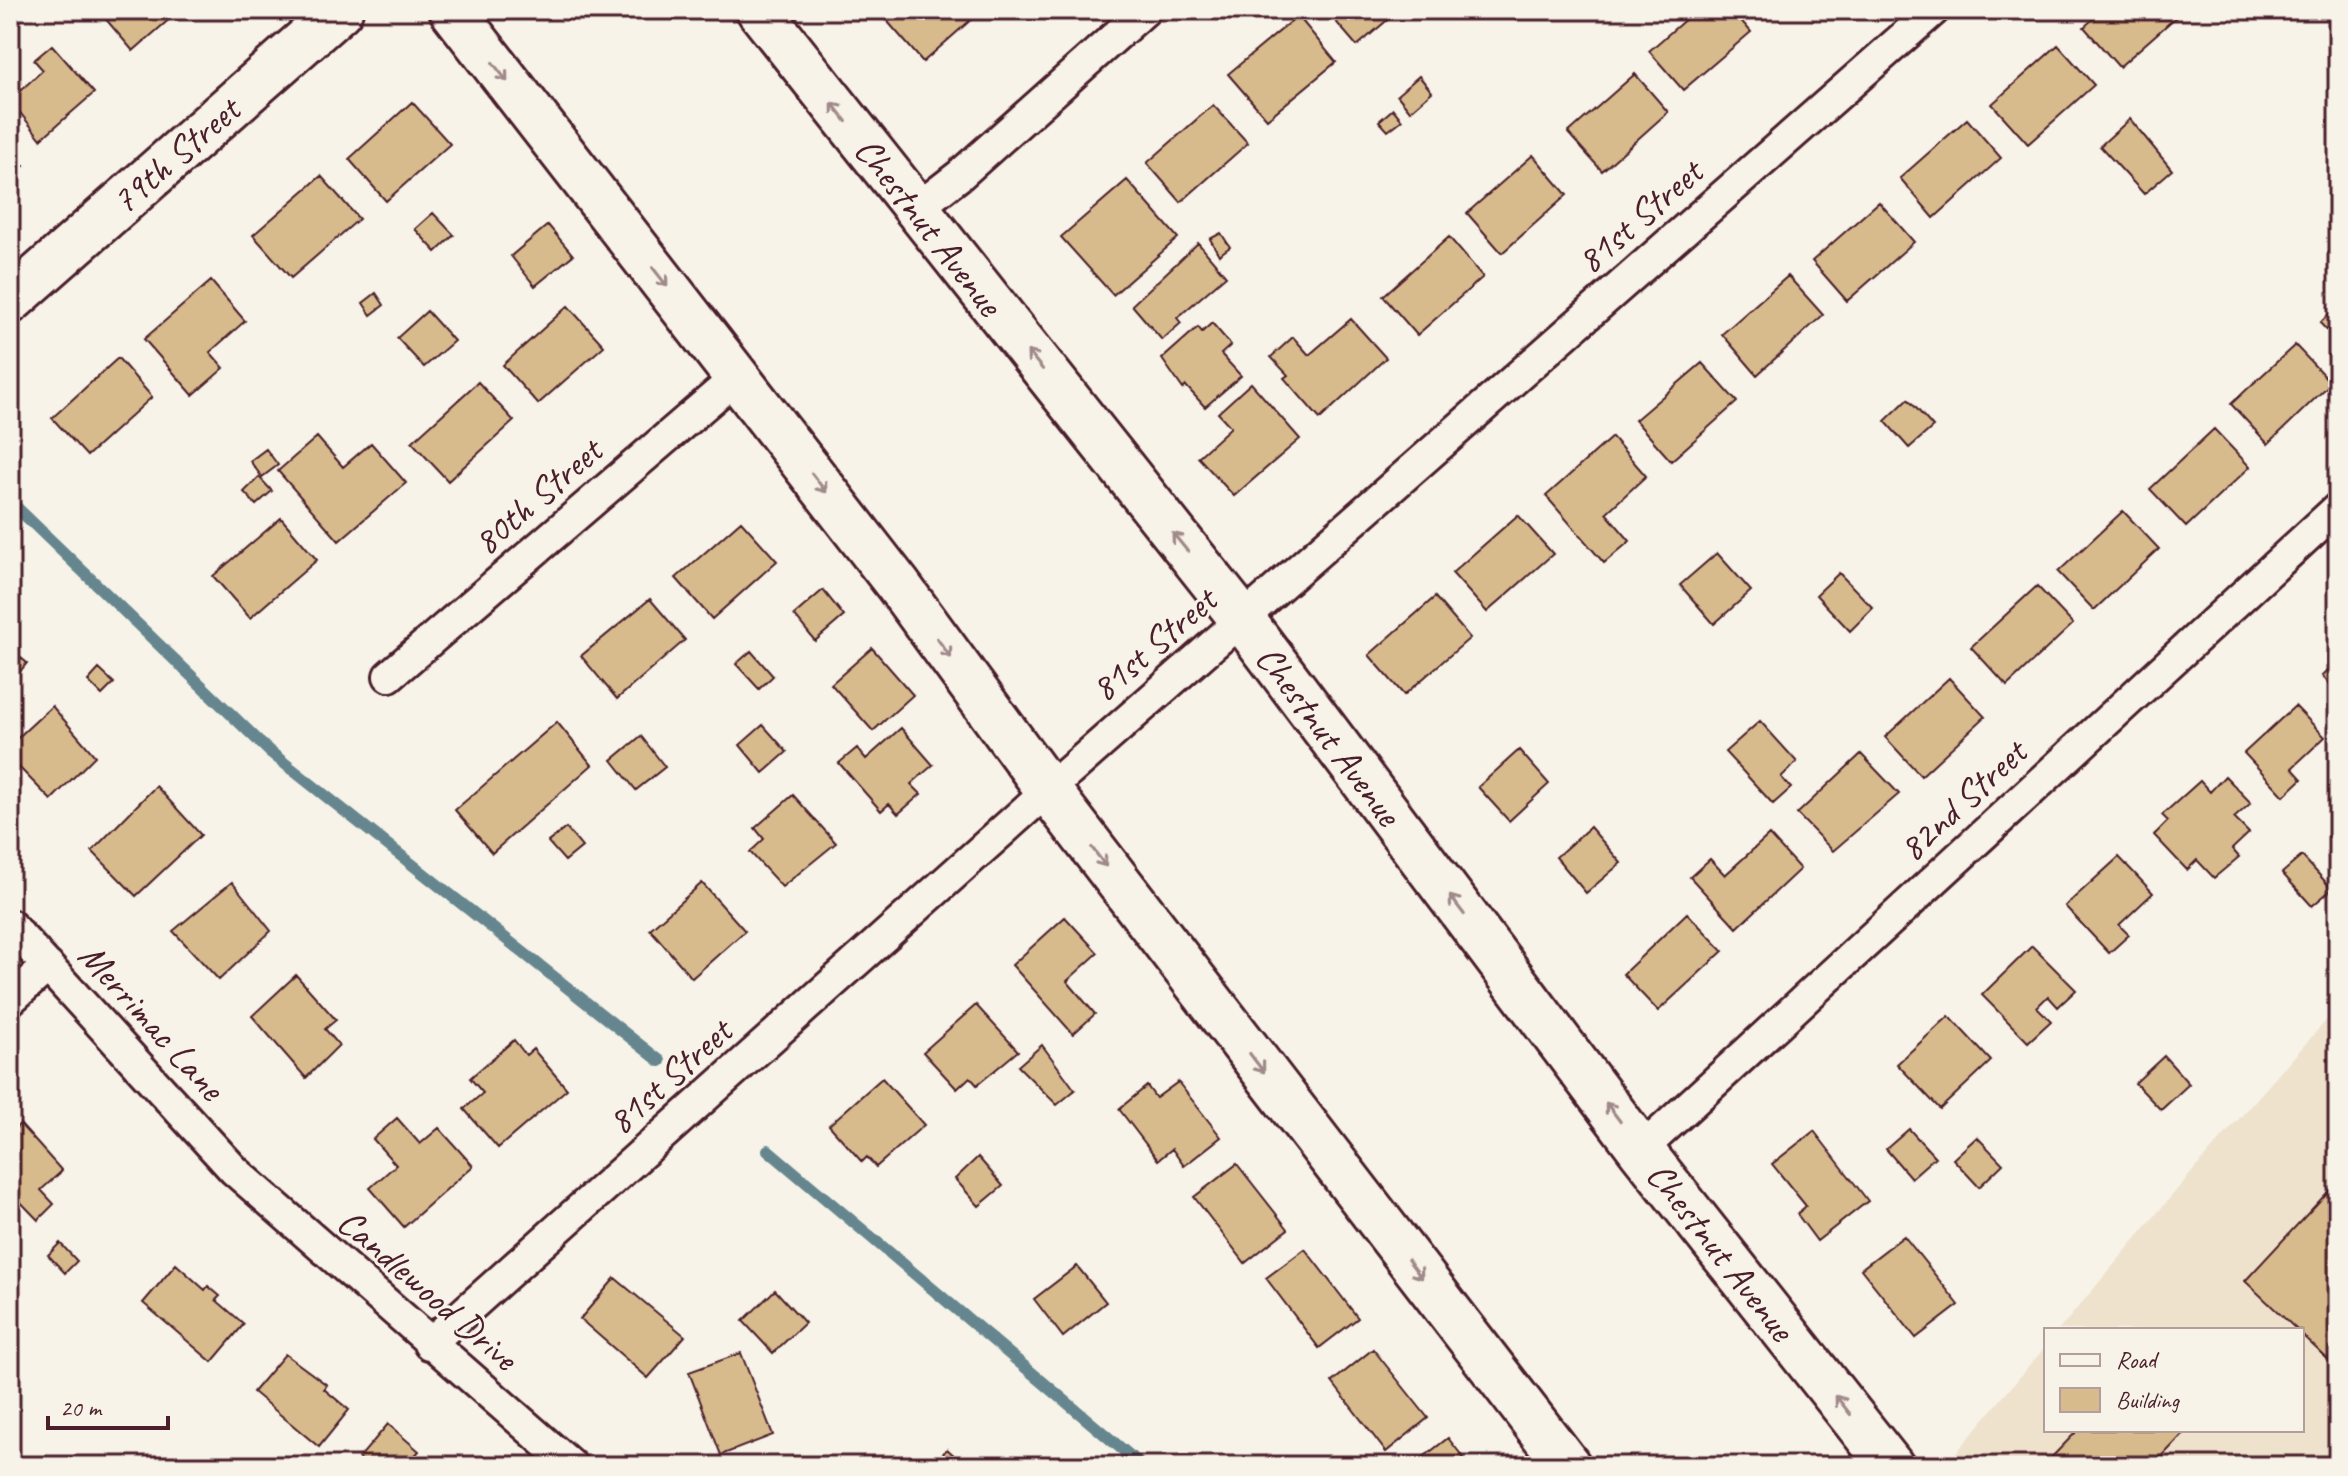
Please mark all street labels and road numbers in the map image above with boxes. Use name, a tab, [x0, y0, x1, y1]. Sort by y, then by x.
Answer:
street label: 79th Street	[101, 84, 252, 224]
street label: Chestnut Avenue	[844, 128, 1014, 327]
street label: 81st Street	[1567, 147, 1714, 284]
street label: 80th Street	[463, 425, 614, 565]
street label: 81st Street	[1081, 575, 1228, 712]
street label: Chestnut Avenue	[1246, 636, 1413, 837]
street label: 82nd Street	[1889, 727, 2038, 871]
street label: Merrimac Lane	[69, 933, 236, 1112]
street label: 81st Street	[598, 1006, 744, 1144]
street label: Chestnut Avenue	[1636, 1153, 1806, 1352]
street label: Candlewood Drive	[328, 1198, 529, 1382]

